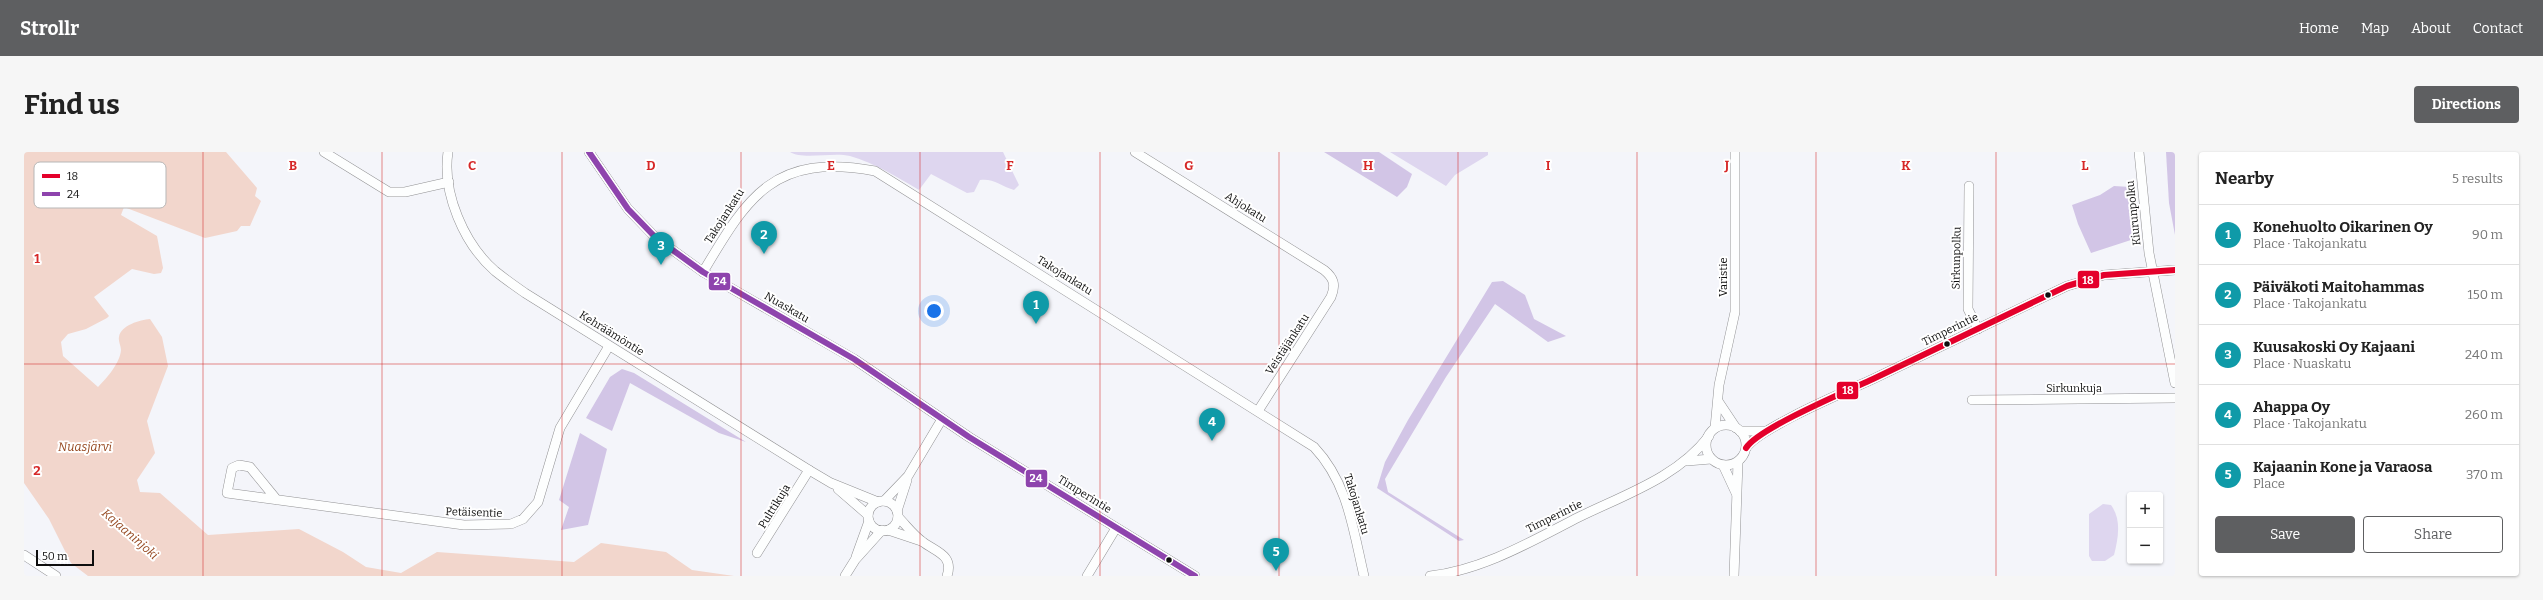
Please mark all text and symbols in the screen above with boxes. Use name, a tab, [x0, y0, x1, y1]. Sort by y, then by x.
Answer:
text: Strollr	[20, 17, 79, 40]
text: Home	[2299, 20, 2339, 37]
text: Map	[2361, 20, 2389, 37]
text: About	[2411, 20, 2451, 37]
text: Contact	[2473, 20, 2523, 37]
button: Directions	[2414, 86, 2519, 123]
text: Find us	[24, 88, 120, 121]
text: B	[289, 158, 297, 173]
text: C	[468, 158, 476, 173]
text: D	[646, 158, 656, 173]
text: E	[827, 158, 835, 173]
text: F	[1006, 158, 1014, 173]
text: G	[1184, 158, 1194, 173]
text: H	[1363, 158, 1373, 173]
text: I	[1546, 158, 1551, 173]
text: J	[1724, 158, 1730, 173]
text: K	[1901, 158, 1911, 173]
text: L	[2081, 158, 2089, 173]
legend	[34, 162, 166, 208]
text: Nearby	[2215, 168, 2274, 189]
text: 18	[67, 170, 78, 183]
text: 5 results	[2452, 171, 2503, 186]
street label: Kiurunpolku	[2124, 180, 2143, 246]
street label: Takojankatu	[702, 186, 747, 246]
text: 24	[67, 188, 80, 201]
street label: Ahjokatu	[1223, 190, 1269, 225]
text: Konehuolto Oikarinen Oy	[2253, 218, 2433, 236]
pin: 2	[751, 221, 777, 254]
street label: Sirkunpolku	[1949, 226, 1964, 290]
text: 1	[2225, 227, 2231, 242]
text: 90 m	[2472, 227, 2503, 242]
pin: 3	[648, 232, 674, 265]
text: Place · Takojankatu	[2253, 236, 2367, 251]
text: 1	[34, 251, 40, 266]
street label: Takojankatu	[1035, 253, 1095, 298]
street label: Varistie	[1717, 257, 1730, 297]
line badge: 18	[2077, 270, 2100, 289]
line badge: 24	[708, 272, 731, 291]
text: 18	[2082, 274, 2094, 287]
text: 24	[714, 275, 727, 288]
text: Päiväkoti Maitohammas	[2253, 278, 2424, 296]
text: 2	[2224, 287, 2232, 302]
text: 150 m	[2467, 287, 2503, 302]
street label: Nuaskatu	[762, 289, 812, 326]
unlabelled marker	[2043, 290, 2053, 300]
pin: 1	[1023, 291, 1049, 324]
text: Place · Takojankatu	[2253, 296, 2367, 311]
your location	[924, 301, 944, 321]
street label: Kehräämöntie	[577, 308, 646, 358]
street label: Timperintie	[1920, 310, 1980, 349]
street label: Veistäjänkatu	[1263, 311, 1312, 377]
text: Kuusakoski Oy Kajaani	[2253, 338, 2415, 356]
unlabelled marker	[1942, 339, 1952, 349]
text: 3	[2224, 347, 2232, 362]
text: 240 m	[2465, 347, 2503, 362]
text: Place · Nuaskatu	[2253, 356, 2351, 371]
line badge: 18	[1836, 381, 1859, 400]
street label: Sirkunkuja	[2046, 382, 2102, 395]
text: 18	[1842, 384, 1854, 397]
text: Ahappa Oy	[2253, 398, 2330, 416]
text: 4	[2224, 407, 2232, 422]
text: 260 m	[2465, 407, 2503, 422]
pin: 4	[1199, 408, 1225, 441]
text: Place · Takojankatu	[2253, 416, 2367, 431]
water label: Nuasjärvi	[58, 440, 113, 454]
text: Kajaanin Kone ja Varaosa	[2253, 458, 2432, 476]
text: 2	[33, 463, 41, 478]
text: 5	[2224, 467, 2232, 482]
text: 370 m	[2466, 467, 2503, 482]
line badge: 24	[1025, 469, 1048, 488]
text: 24	[1030, 472, 1043, 485]
street label: Takojankatu	[1341, 472, 1372, 536]
street label: Timperintie	[1056, 473, 1114, 516]
text: Place	[2253, 476, 2285, 491]
street label: Pulttikuja	[756, 482, 793, 531]
map controls	[2127, 492, 2163, 564]
button: +	[2127, 492, 2163, 528]
street label: Timperintie	[1524, 497, 1584, 536]
street label: Petäisentie	[445, 505, 503, 520]
water label: Kajaaninjoki	[99, 506, 161, 563]
button: Save	[2215, 516, 2355, 553]
button: Share	[2363, 516, 2503, 553]
button: −	[2127, 528, 2163, 564]
pin: 5	[1263, 538, 1289, 571]
scale bar	[36, 548, 94, 567]
text: 50 m	[42, 550, 68, 563]
unlabelled marker	[1164, 555, 1174, 565]

